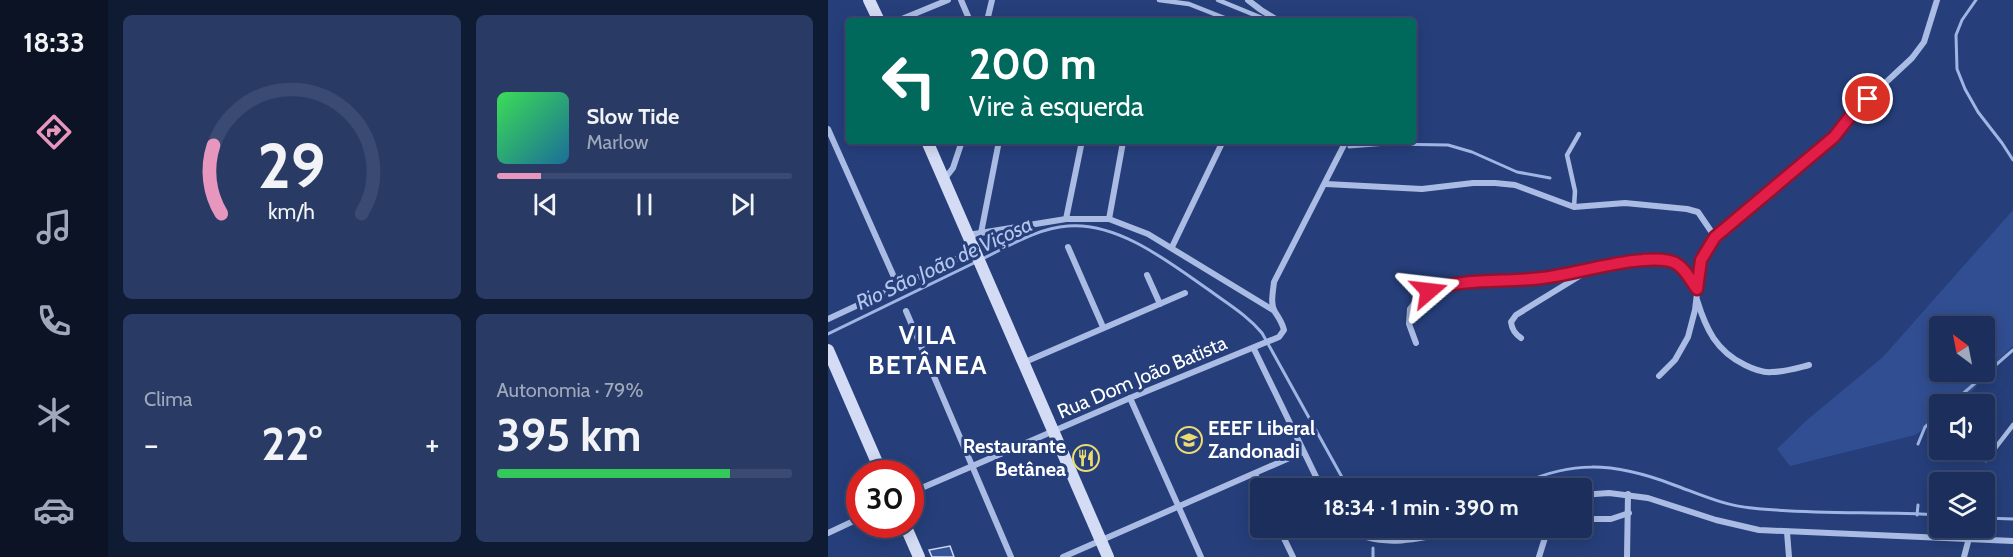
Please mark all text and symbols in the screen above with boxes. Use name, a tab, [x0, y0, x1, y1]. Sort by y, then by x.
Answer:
text: 18:33	[23, 26, 85, 59]
text: 200 m	[969, 38, 1096, 90]
icon: left	[870, 42, 948, 120]
pin	[1842, 73, 1893, 124]
icon: arrive	[1851, 82, 1884, 115]
text: Vire à esquerda	[969, 90, 1144, 123]
text: Slow Tide	[587, 103, 679, 130]
icon: directions	[33, 111, 75, 153]
text: 29	[258, 128, 326, 204]
text: Marlow	[587, 130, 649, 154]
icon: previous	[529, 188, 562, 221]
icon: pause	[628, 188, 661, 221]
icon: next	[726, 188, 759, 221]
text: km/h	[268, 198, 315, 224]
icon: music	[33, 206, 75, 248]
water label: Rio São João de Viçosa	[852, 211, 1036, 315]
position arrow	[1397, 259, 1461, 323]
icon: phone	[33, 300, 75, 342]
north arrow	[1929, 316, 1995, 382]
map controls	[1929, 316, 1995, 538]
district label: VILA BETÂNEA	[868, 319, 988, 381]
street label: Rua Dom João Batista	[1054, 330, 1231, 424]
text: Autonomia · 79%	[497, 378, 643, 402]
text: Clima	[144, 387, 192, 411]
icon: climate	[33, 394, 75, 436]
button: sound	[1929, 394, 1995, 460]
text: 395 km	[497, 408, 641, 462]
place label: EEEF Liberal Zandonadi	[1208, 416, 1315, 463]
text: 22°	[261, 417, 322, 471]
text: −	[144, 424, 159, 464]
text: +	[425, 424, 440, 464]
school or university icon: EEEF Liberal Zandonadi	[1174, 425, 1204, 455]
place label: Restaurante Betânea	[963, 434, 1066, 481]
restaurant icon: Restaurante Betânea	[1071, 443, 1101, 473]
speed limit sign: 30	[846, 460, 924, 538]
button: layers	[1929, 472, 1995, 538]
icon: car	[33, 489, 75, 531]
text: 18:34 · 1 min · 390 m	[1323, 494, 1519, 521]

